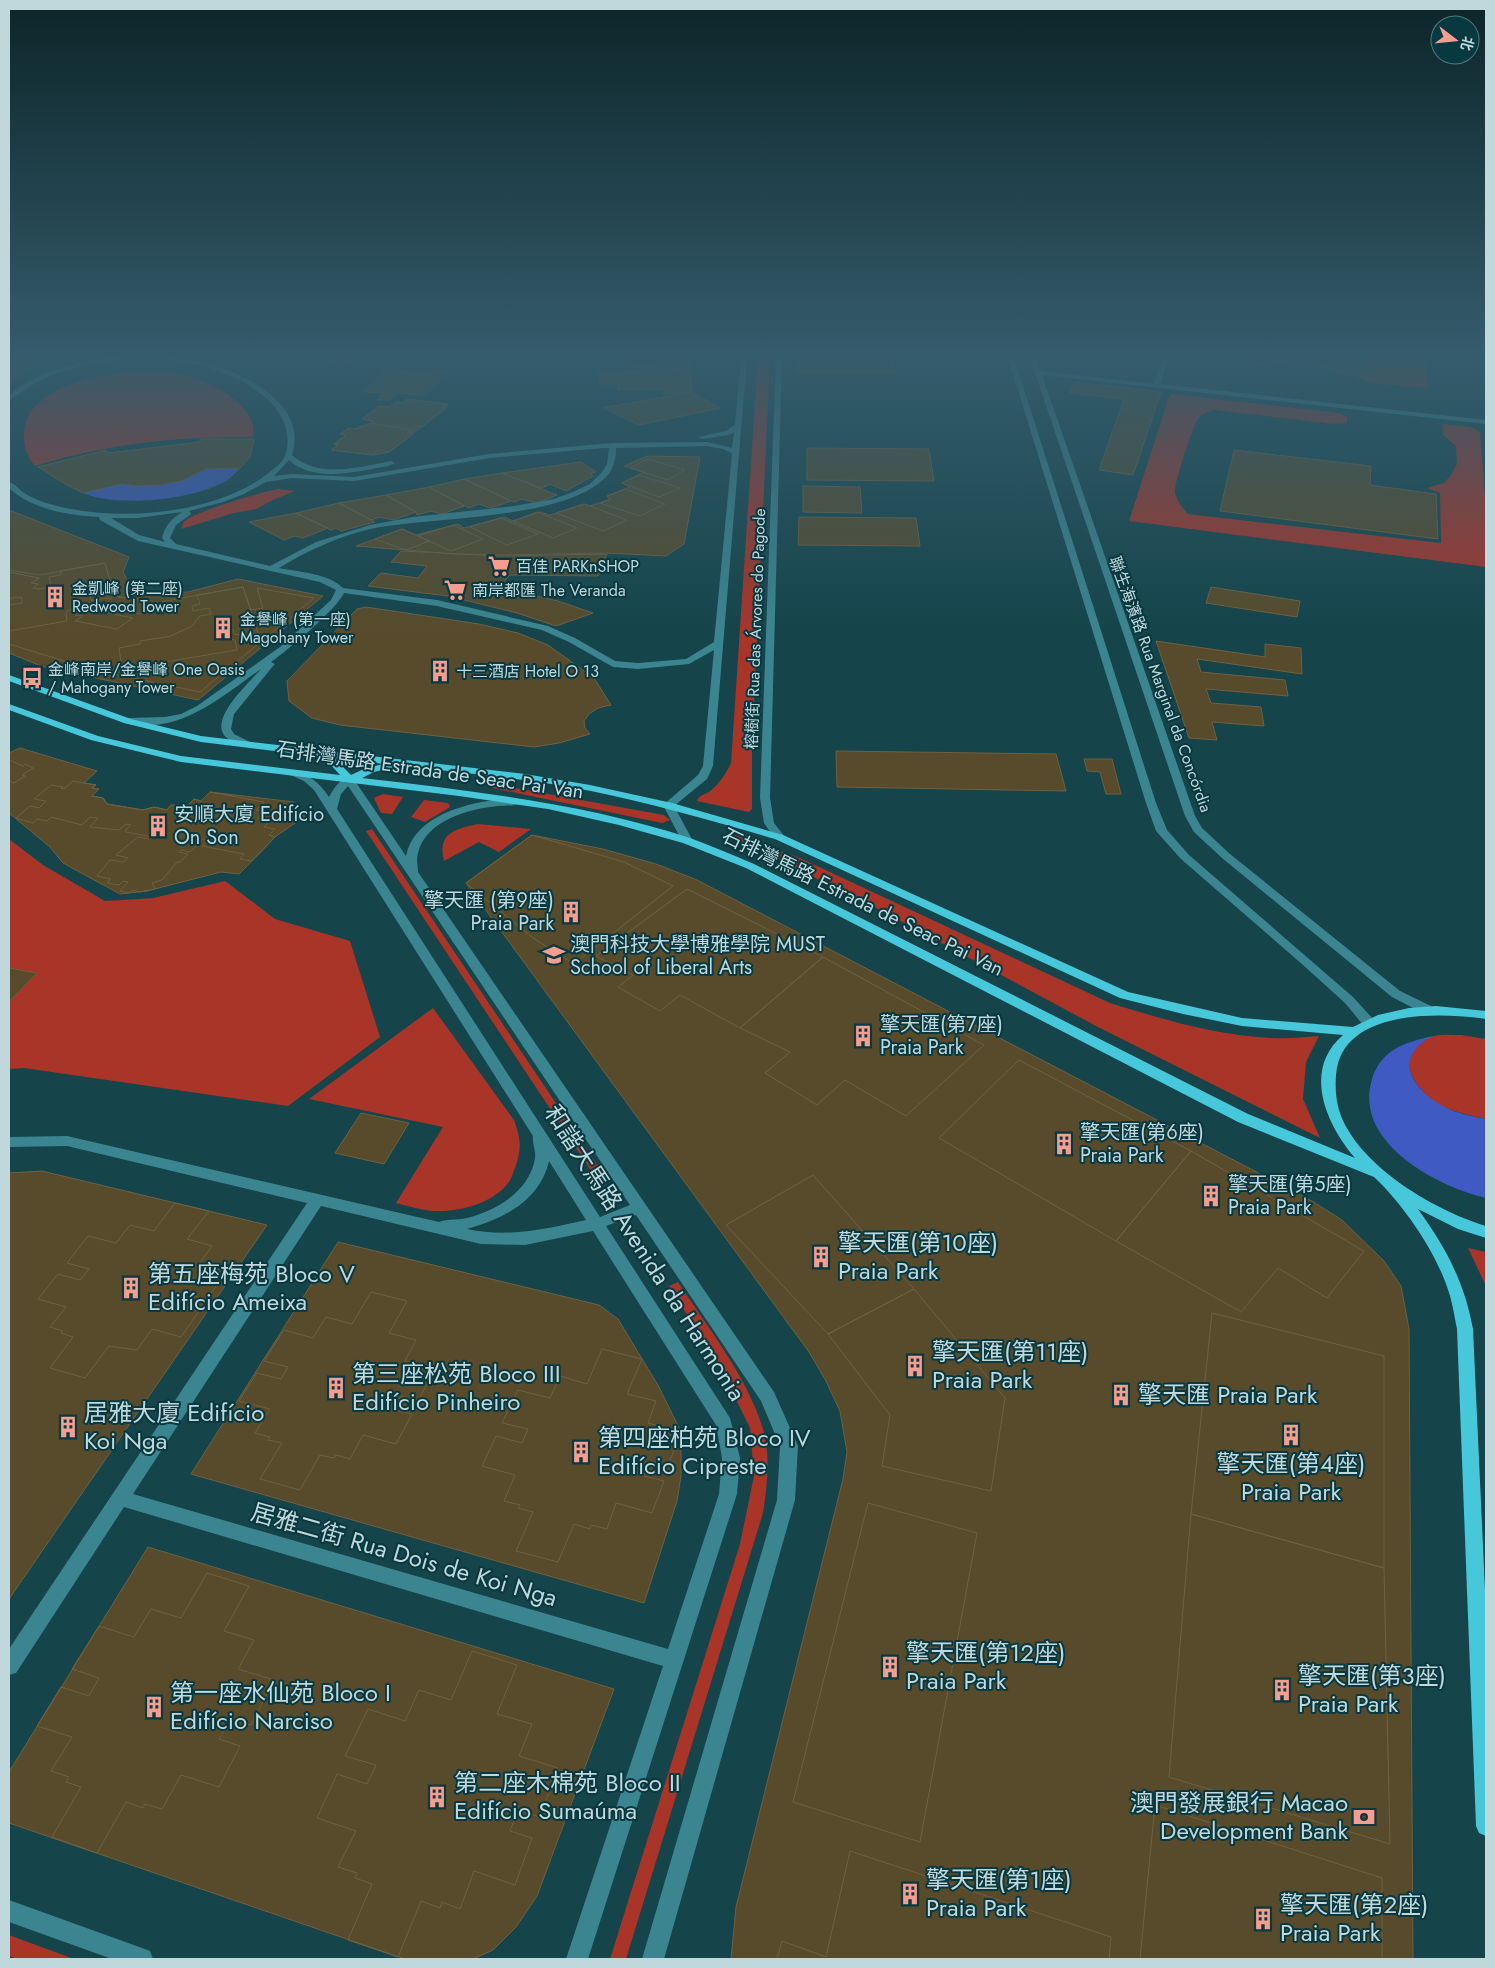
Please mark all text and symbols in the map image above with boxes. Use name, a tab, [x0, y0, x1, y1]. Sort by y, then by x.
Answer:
north arrow	[1430, 15, 1480, 65]
text: 北	[1456, 34, 1479, 53]
street label: 榕樹街 Rua das Árvores do Pagode	[740, 508, 771, 750]
supermarket icon: 百佳 PARKnSHOP	[486, 553, 512, 579]
street label: 聯生海濱路 Rua Marginal da Concórdia	[1103, 553, 1218, 815]
place label: 百佳 PARKnSHOP	[516, 555, 639, 578]
place label: 金凱峰 (第二座) Redwood Tower	[72, 577, 183, 618]
supermarket icon: 南岸都匯 The Veranda	[442, 577, 468, 603]
place label: 南岸都匯 The Veranda	[472, 579, 626, 602]
building icon: 金凱峰 (第二座) Redwood Tower	[42, 584, 68, 610]
place label: 金譽峰 (第一座) Magohany Tower	[240, 608, 354, 649]
building icon: 金譽峰 (第一座) Magohany Tower	[210, 615, 236, 641]
place label: 金峰南岸/金譽峰 One Oasis / Mahogany Tower	[48, 658, 245, 699]
building icon: 十三酒店 Hotel O 13	[427, 658, 453, 684]
place label: 十三酒店 Hotel O 13	[456, 660, 599, 683]
bus stop icon: 金峰南岸/金譽峰 One Oasis / Mahogany Tower	[19, 665, 45, 691]
street label: 石排灣馬路 Estrada de Seac Pai Van	[274, 735, 585, 806]
place label: 安順大廈 Edifício On Son	[174, 800, 324, 852]
building icon: 安順大廈 Edifício On Son	[145, 813, 171, 839]
street label: 石排灣馬路 Estrada de Seac Pai Van	[717, 821, 1008, 983]
place label: 擎天匯 (第9座) Praia Park	[424, 886, 554, 938]
building icon: 擎天匯 (第9座) Praia Park	[558, 899, 584, 925]
place label: 澳門科技大學博雅學院 MUST School of Liberal Arts	[570, 930, 826, 982]
school or university icon: 澳門科技大學博雅學院 MUST School of Liberal Arts	[541, 942, 567, 968]
place label: 擎天匯(第7座) Praia Park	[880, 1010, 1003, 1062]
building icon: 擎天匯(第7座) Praia Park	[850, 1023, 876, 1049]
street label: 和諧大馬路 Avenida da Harmonia	[536, 1098, 755, 1408]
place label: 擎天匯(第6座) Praia Park	[1080, 1118, 1204, 1170]
building icon: 擎天匯(第6座) Praia Park	[1051, 1131, 1077, 1157]
place label: 擎天匯(第5座) Praia Park	[1228, 1170, 1352, 1222]
building icon: 擎天匯(第5座) Praia Park	[1198, 1183, 1224, 1209]
place label: 擎天匯(第10座) Praia Park	[838, 1225, 998, 1288]
building icon: 擎天匯(第10座) Praia Park	[808, 1244, 834, 1270]
place label: 第五座梅苑 Bloco V Edifício Ameixa	[148, 1256, 355, 1319]
building icon: 第五座梅苑 Bloco V Edifício Ameixa	[118, 1275, 144, 1301]
place label: 擎天匯(第11座) Praia Park	[932, 1334, 1088, 1397]
building icon: 擎天匯(第11座) Praia Park	[902, 1353, 928, 1379]
place label: 第三座松苑 Bloco III Edifício Pinheiro	[352, 1356, 561, 1419]
building icon: 第三座松苑 Bloco III Edifício Pinheiro	[323, 1375, 349, 1401]
place label: 擎天匯 Praia Park	[1138, 1377, 1318, 1412]
building icon: 擎天匯 Praia Park	[1108, 1382, 1134, 1408]
place label: 居雅大廈 Edifício Koi Nga	[84, 1395, 264, 1458]
building icon: 居雅大廈 Edifício Koi Nga	[55, 1414, 81, 1440]
place label: 第四座柏苑 Bloco IV Edifício Cipreste	[598, 1420, 811, 1483]
building icon: 擎天匯(第4座) Praia Park	[1278, 1422, 1304, 1448]
building icon: 第四座柏苑 Bloco IV Edifício Cipreste	[568, 1439, 594, 1465]
place label: 擎天匯(第4座) Praia Park	[1217, 1446, 1365, 1509]
street label: 居雅二街 Rua Dois de Koi Nga	[247, 1494, 561, 1615]
place label: 擎天匯(第12座) Praia Park	[906, 1635, 1065, 1698]
building icon: 擎天匯(第12座) Praia Park	[877, 1654, 903, 1680]
place label: 擎天匯(第3座) Praia Park	[1298, 1658, 1446, 1721]
place label: 第一座水仙苑 Bloco I Edifício Narciso	[170, 1675, 391, 1738]
building icon: 擎天匯(第3座) Praia Park	[1269, 1677, 1295, 1703]
building icon: 第一座水仙苑 Bloco I Edifício Narciso	[141, 1694, 167, 1720]
place label: 第二座木棉苑 Bloco II Edifício Sumaúma	[454, 1765, 681, 1828]
building icon: 第二座木棉苑 Bloco II Edifício Sumaúma	[424, 1784, 450, 1810]
place label: 澳門發展銀行 Macao Development Bank	[1130, 1785, 1348, 1848]
bank icon: 澳門發展銀行 Macao Development Bank	[1351, 1804, 1377, 1830]
place label: 擎天匯(第1座) Praia Park	[926, 1862, 1072, 1925]
building icon: 擎天匯(第1座) Praia Park	[897, 1881, 923, 1907]
place label: 擎天匯(第2座) Praia Park	[1280, 1887, 1429, 1950]
building icon: 擎天匯(第2座) Praia Park	[1250, 1906, 1276, 1932]

